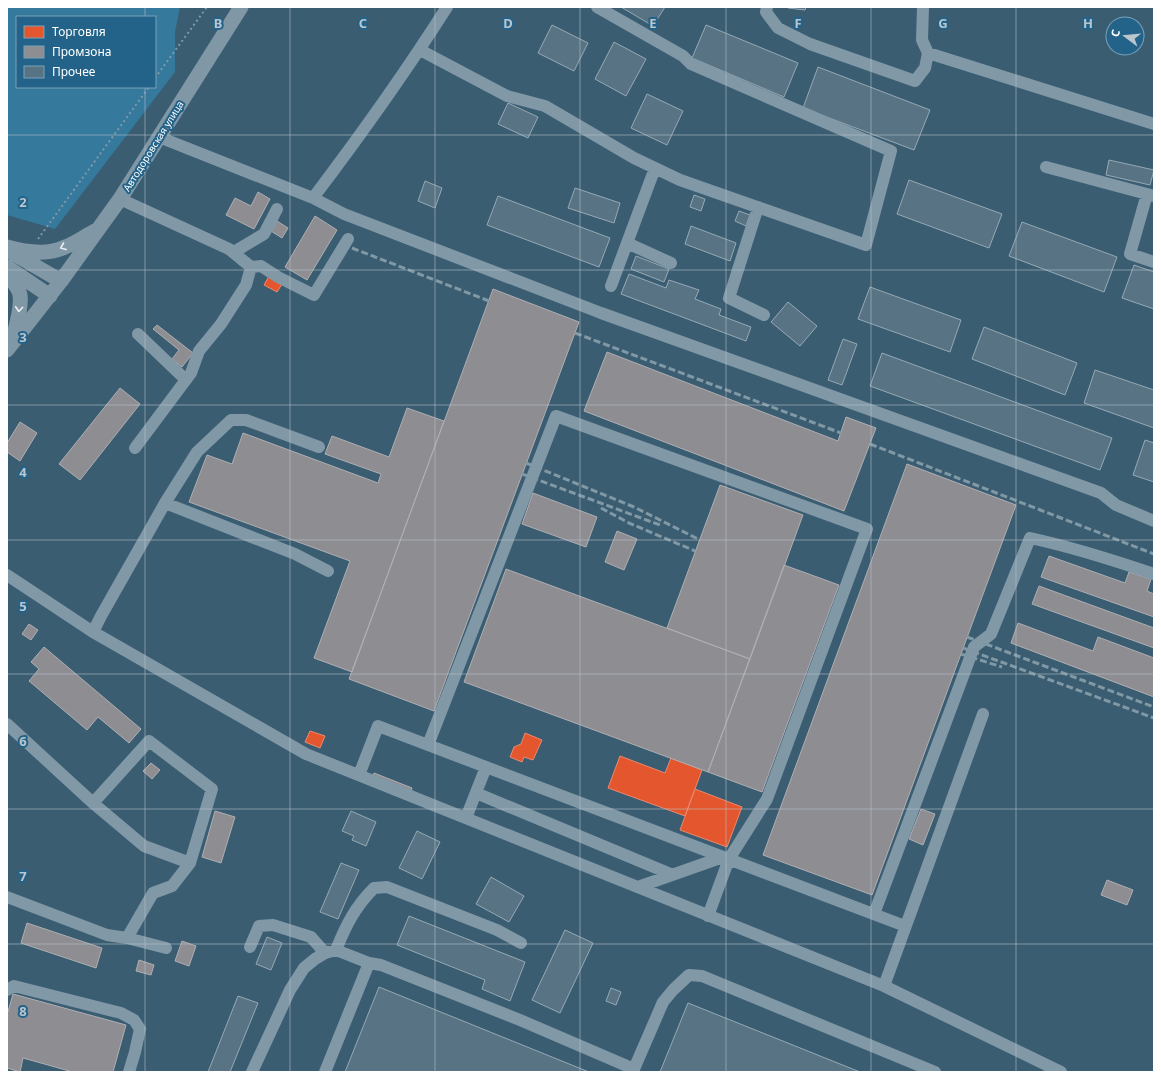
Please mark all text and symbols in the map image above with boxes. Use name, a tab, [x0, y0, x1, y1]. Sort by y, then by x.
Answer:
text: B	[214, 14, 222, 32]
text: C	[359, 14, 367, 32]
text: D	[503, 14, 513, 32]
text: E	[649, 14, 657, 32]
text: F	[794, 14, 802, 32]
text: G	[938, 14, 948, 32]
text: H	[1083, 14, 1093, 32]
legend	[16, 16, 156, 88]
north arrow	[1105, 16, 1145, 56]
text: Торговля	[52, 23, 106, 40]
text: С	[1107, 28, 1123, 39]
text: Промзона	[52, 43, 111, 60]
text: Прочее	[52, 63, 96, 80]
street label: Автодоровская улица	[119, 98, 187, 194]
text: 2	[19, 193, 27, 211]
one-way arrow	[60, 243, 67, 251]
one-way arrow	[15, 306, 24, 312]
text: 3	[19, 328, 27, 346]
text: 4	[19, 463, 27, 481]
text: 5	[19, 597, 27, 615]
text: 6	[19, 732, 27, 750]
text: 7	[19, 867, 27, 885]
text: 8	[19, 1002, 27, 1020]

